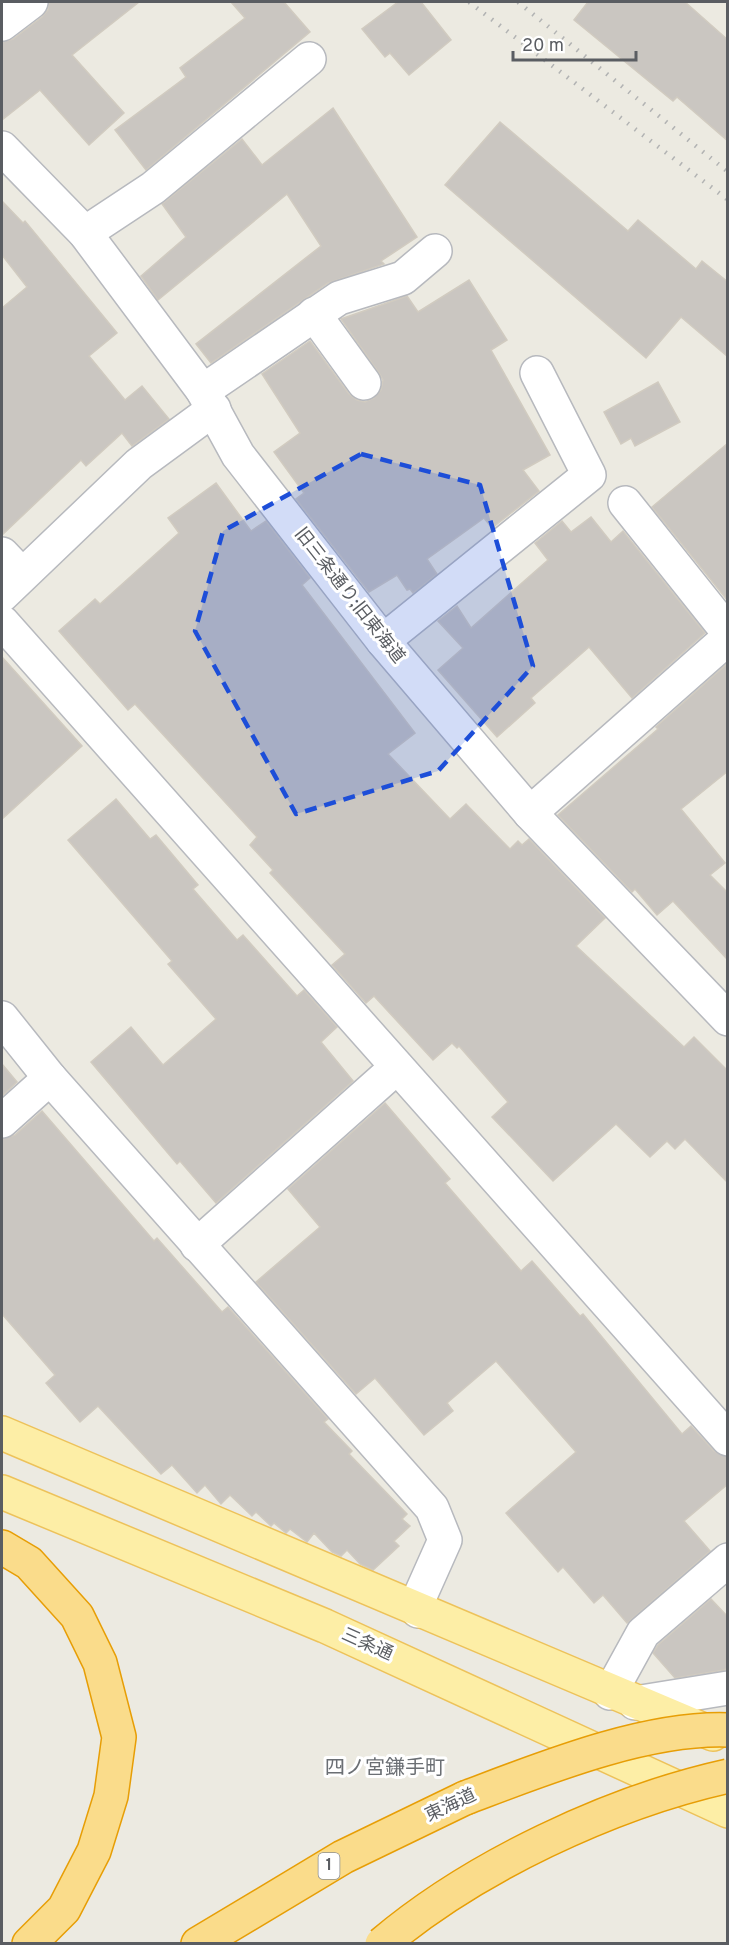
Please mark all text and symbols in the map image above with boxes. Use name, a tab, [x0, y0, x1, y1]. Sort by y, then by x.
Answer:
scale bar	[513, 24, 636, 62]
text: 20 m	[522, 35, 564, 58]
street label: 旧三条通り;旧東海道	[289, 523, 409, 669]
street label: 三条通	[338, 1624, 396, 1666]
district label: 四ノ宮鎌手町	[325, 1756, 445, 1782]
street label: 東海道	[422, 1784, 480, 1828]
road number: 1	[318, 1853, 340, 1879]

